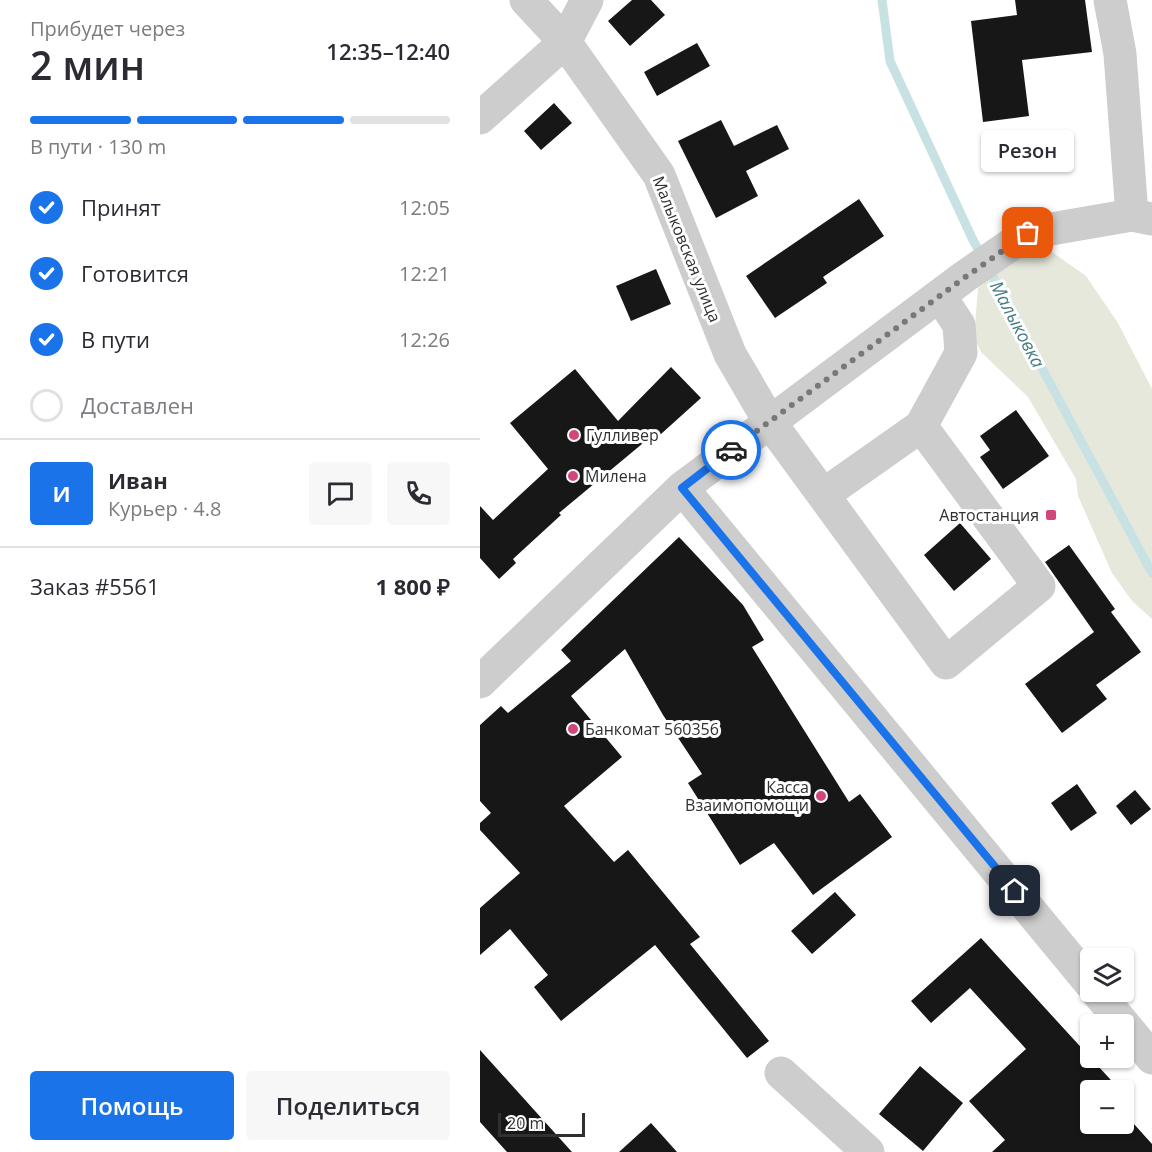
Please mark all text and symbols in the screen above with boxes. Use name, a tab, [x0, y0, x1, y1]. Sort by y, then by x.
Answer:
text: Прибудет через	[30, 15, 185, 42]
text: 12:35–12:40	[326, 36, 450, 66]
text: 2 мин	[30, 38, 145, 91]
callout: Резон	[982, 131, 1074, 173]
text: В пути · 130 m	[30, 133, 166, 160]
text: Резон	[998, 137, 1057, 164]
street label: Малыковская улица	[648, 173, 726, 325]
icon: check	[30, 191, 63, 224]
text: Принят	[81, 192, 161, 222]
text: 12:05	[399, 194, 450, 221]
pin	[1002, 207, 1053, 258]
icon: bag	[1011, 216, 1044, 249]
icon: check	[30, 257, 63, 290]
text: Готовится	[81, 258, 189, 288]
text: 12:21	[399, 260, 450, 287]
water label: Малыковка	[985, 276, 1051, 372]
icon: check	[30, 323, 63, 356]
text: В пути	[81, 324, 150, 354]
text: 12:26	[399, 326, 450, 353]
text: Доставлен	[81, 390, 194, 420]
courier	[701, 420, 761, 480]
place label: Гулливер	[586, 424, 659, 446]
marker: Гулливер	[567, 428, 581, 442]
icon: car	[715, 434, 748, 467]
button: chat	[309, 462, 372, 525]
button: phone	[387, 462, 450, 525]
text: Иван	[108, 465, 168, 495]
place label: Милена	[585, 465, 647, 487]
marker: Милена	[566, 469, 580, 483]
text: И	[52, 478, 71, 508]
text: Курьер · 4.8	[108, 495, 222, 522]
place label: Автостанция	[939, 504, 1039, 526]
marker: Автостанция	[1044, 508, 1058, 522]
text: Заказ #5561	[30, 571, 160, 601]
text: 1 800 ₽	[375, 571, 450, 601]
place label: Банкомат 560356	[585, 718, 719, 740]
marker: Банкомат 560356	[566, 722, 580, 736]
place label: Касса Взаимопомощи	[685, 776, 809, 816]
marker: Касса Взаимопомощи	[814, 789, 828, 803]
pin	[989, 865, 1040, 916]
icon: home	[998, 874, 1031, 907]
map controls	[1080, 948, 1134, 1134]
button: layers	[1080, 948, 1134, 1002]
button: +	[1080, 1014, 1134, 1068]
button: Помощь	[30, 1071, 234, 1140]
button: Поделиться	[246, 1071, 450, 1140]
button: −	[1080, 1080, 1134, 1134]
scale bar	[498, 1110, 585, 1138]
text: 20 m	[507, 1112, 544, 1134]

